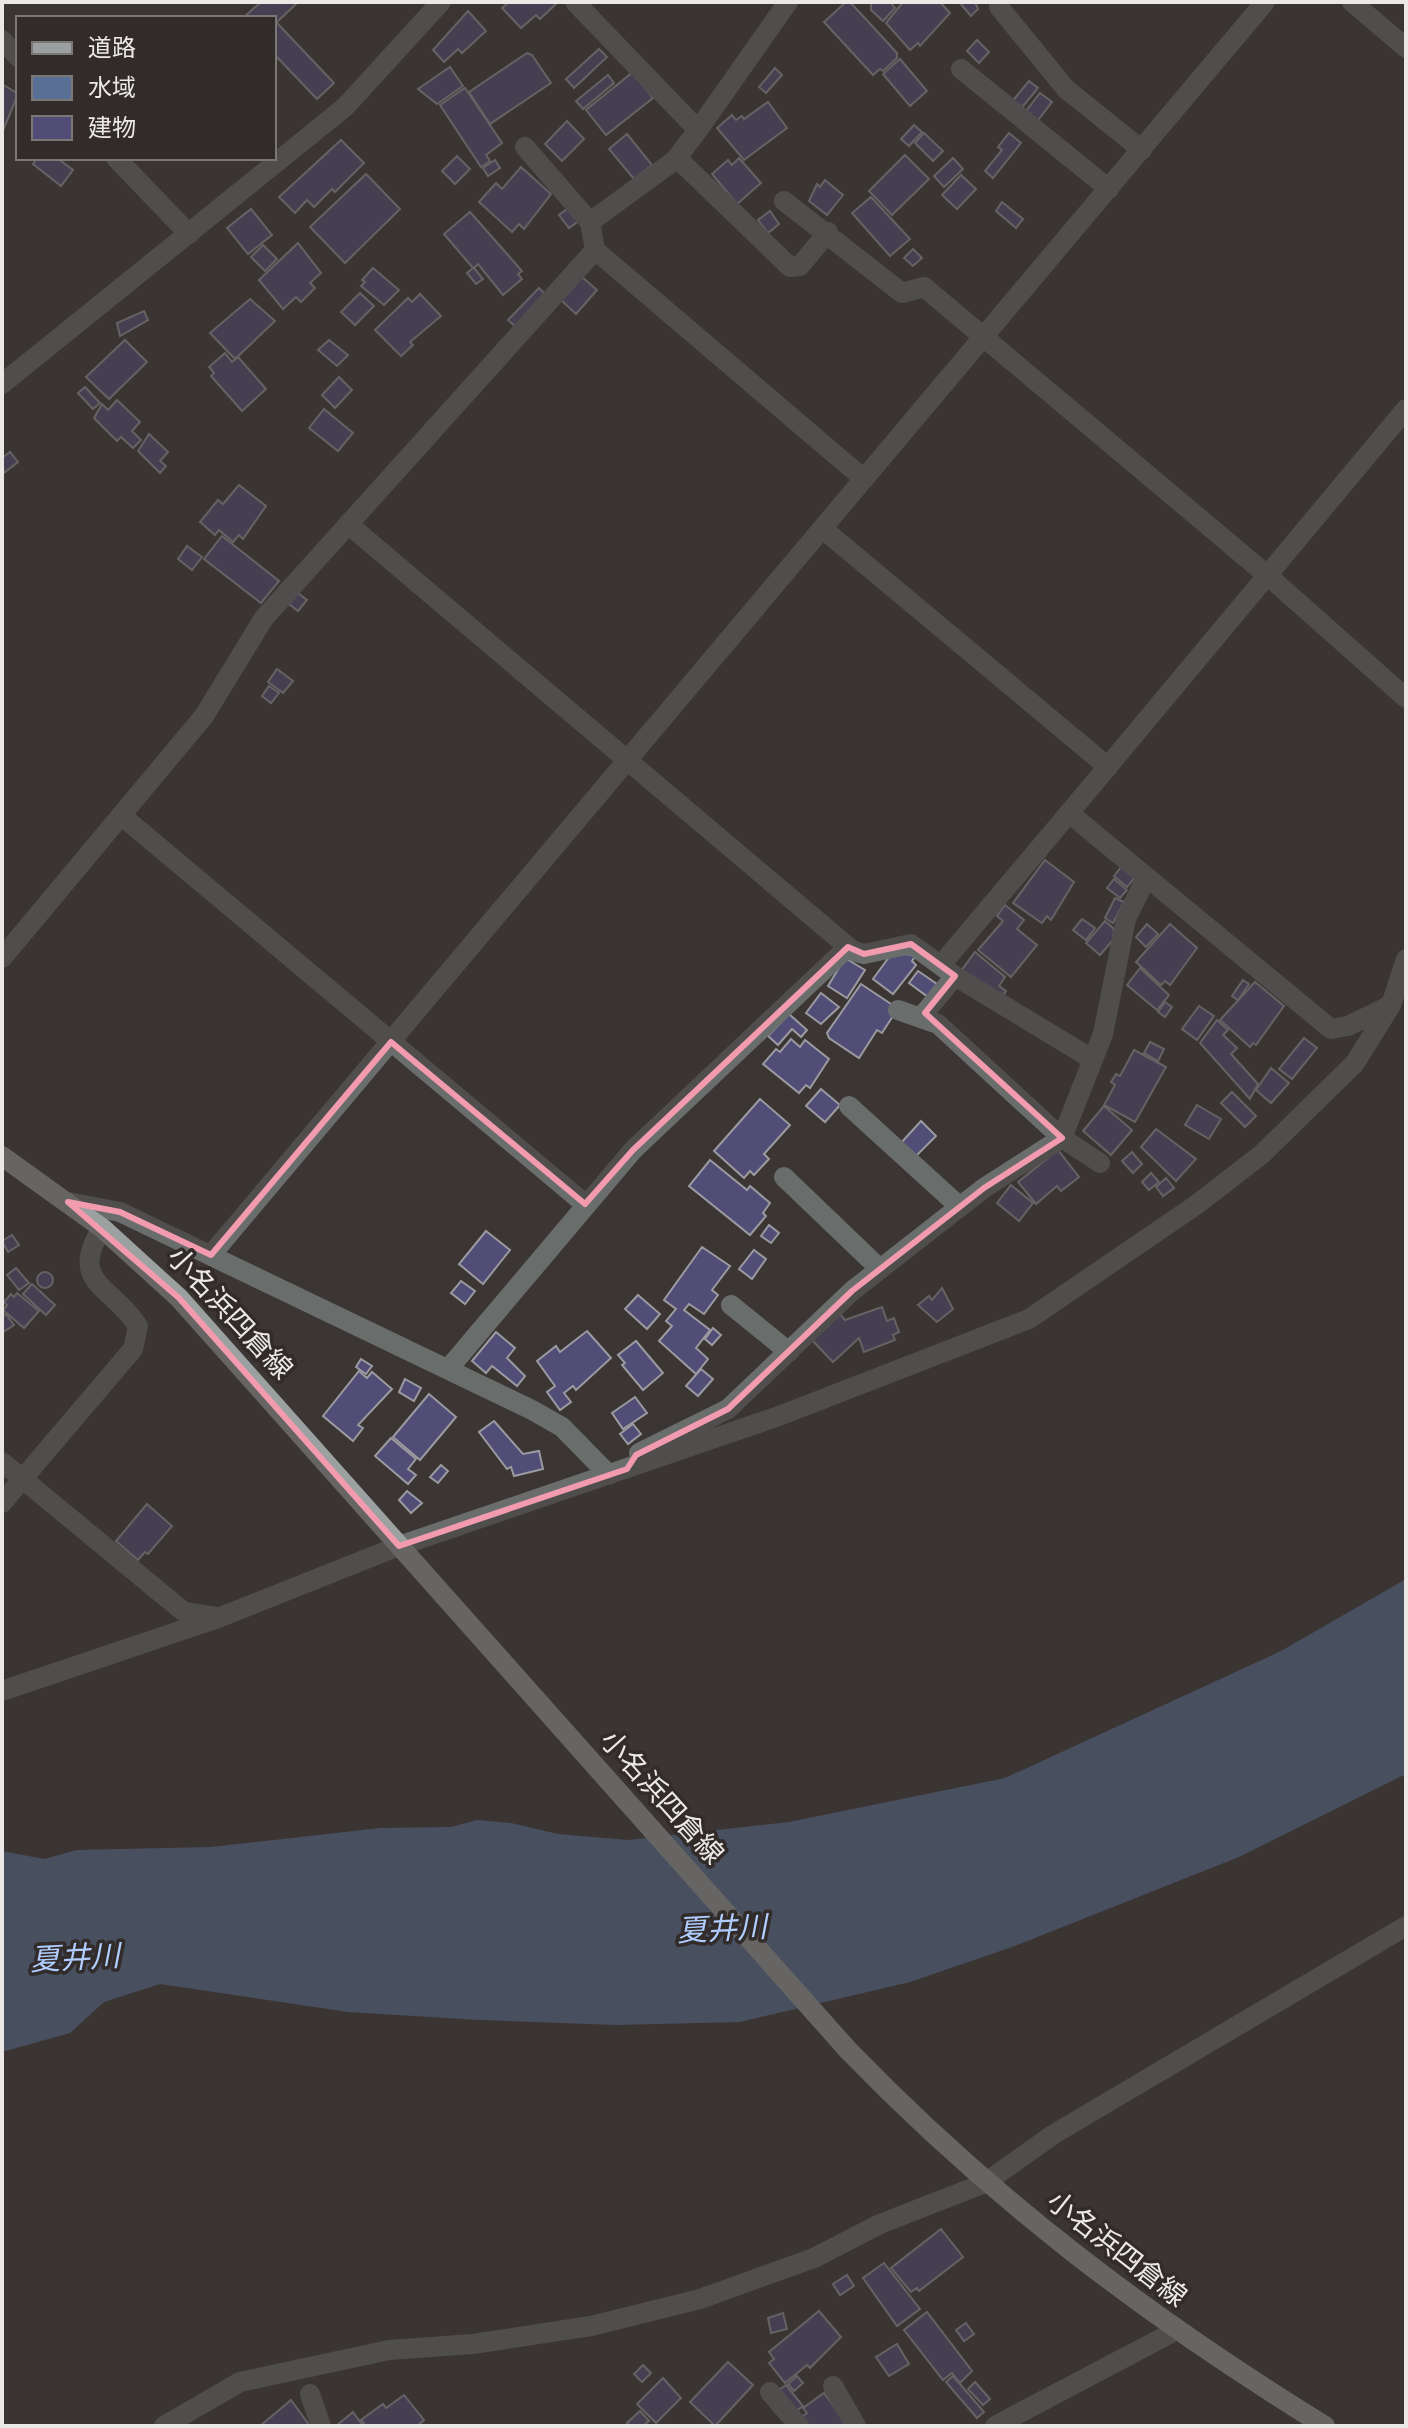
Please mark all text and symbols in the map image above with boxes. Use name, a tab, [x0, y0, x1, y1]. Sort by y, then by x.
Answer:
legend	[16, 16, 276, 160]
text: 道路	[88, 35, 136, 61]
text: 水域	[88, 75, 136, 101]
text: 建物	[88, 116, 136, 141]
street label: 小名浜四倉線	[161, 1242, 298, 1385]
street label: 小名浜四倉線	[594, 1725, 729, 1870]
water label: 夏井川	[676, 1911, 771, 1947]
water label: 夏井川	[29, 1940, 124, 1976]
street label: 小名浜四倉線	[1041, 2186, 1192, 2313]

